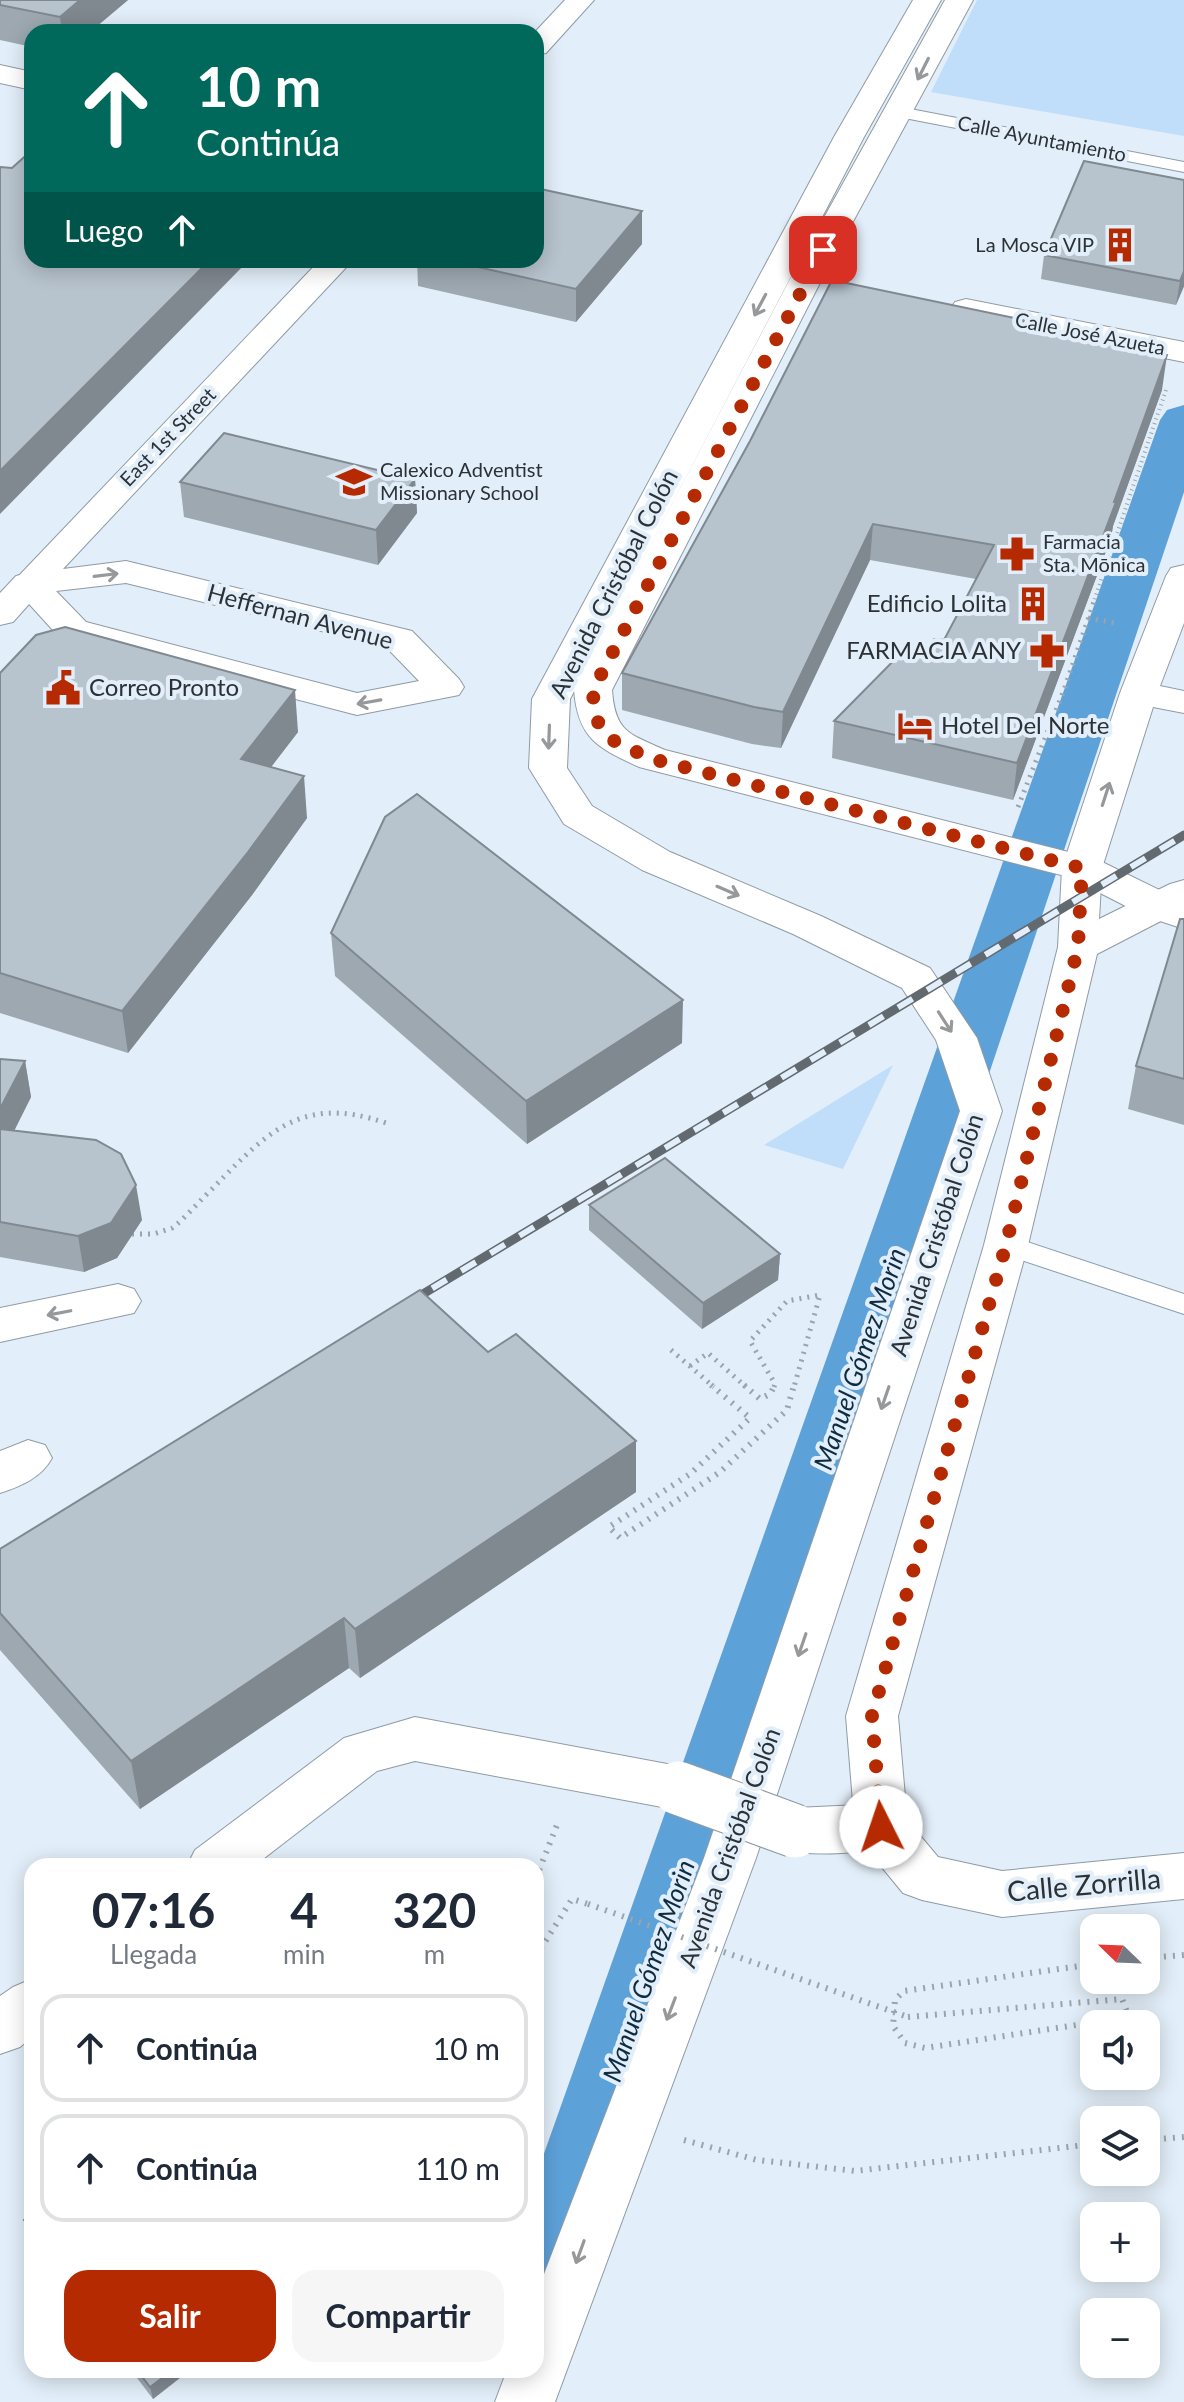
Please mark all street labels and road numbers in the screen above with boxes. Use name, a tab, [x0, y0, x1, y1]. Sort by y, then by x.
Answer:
street label: Calle Ayuntamiento	[956, 110, 1129, 166]
street label: Calle José Azueta	[1013, 307, 1167, 359]
street label: East 1st Street	[114, 382, 220, 491]
street label: Avenida Cristóbal Colón	[542, 464, 683, 703]
street label: Heffernan Avenue	[204, 577, 396, 654]
street label: Avenida Cristóbal Colón	[883, 1110, 988, 1359]
street label: Avenida Cristóbal Colón	[672, 1724, 785, 1971]
street label: Calle Zorrilla	[1006, 1860, 1162, 1908]

